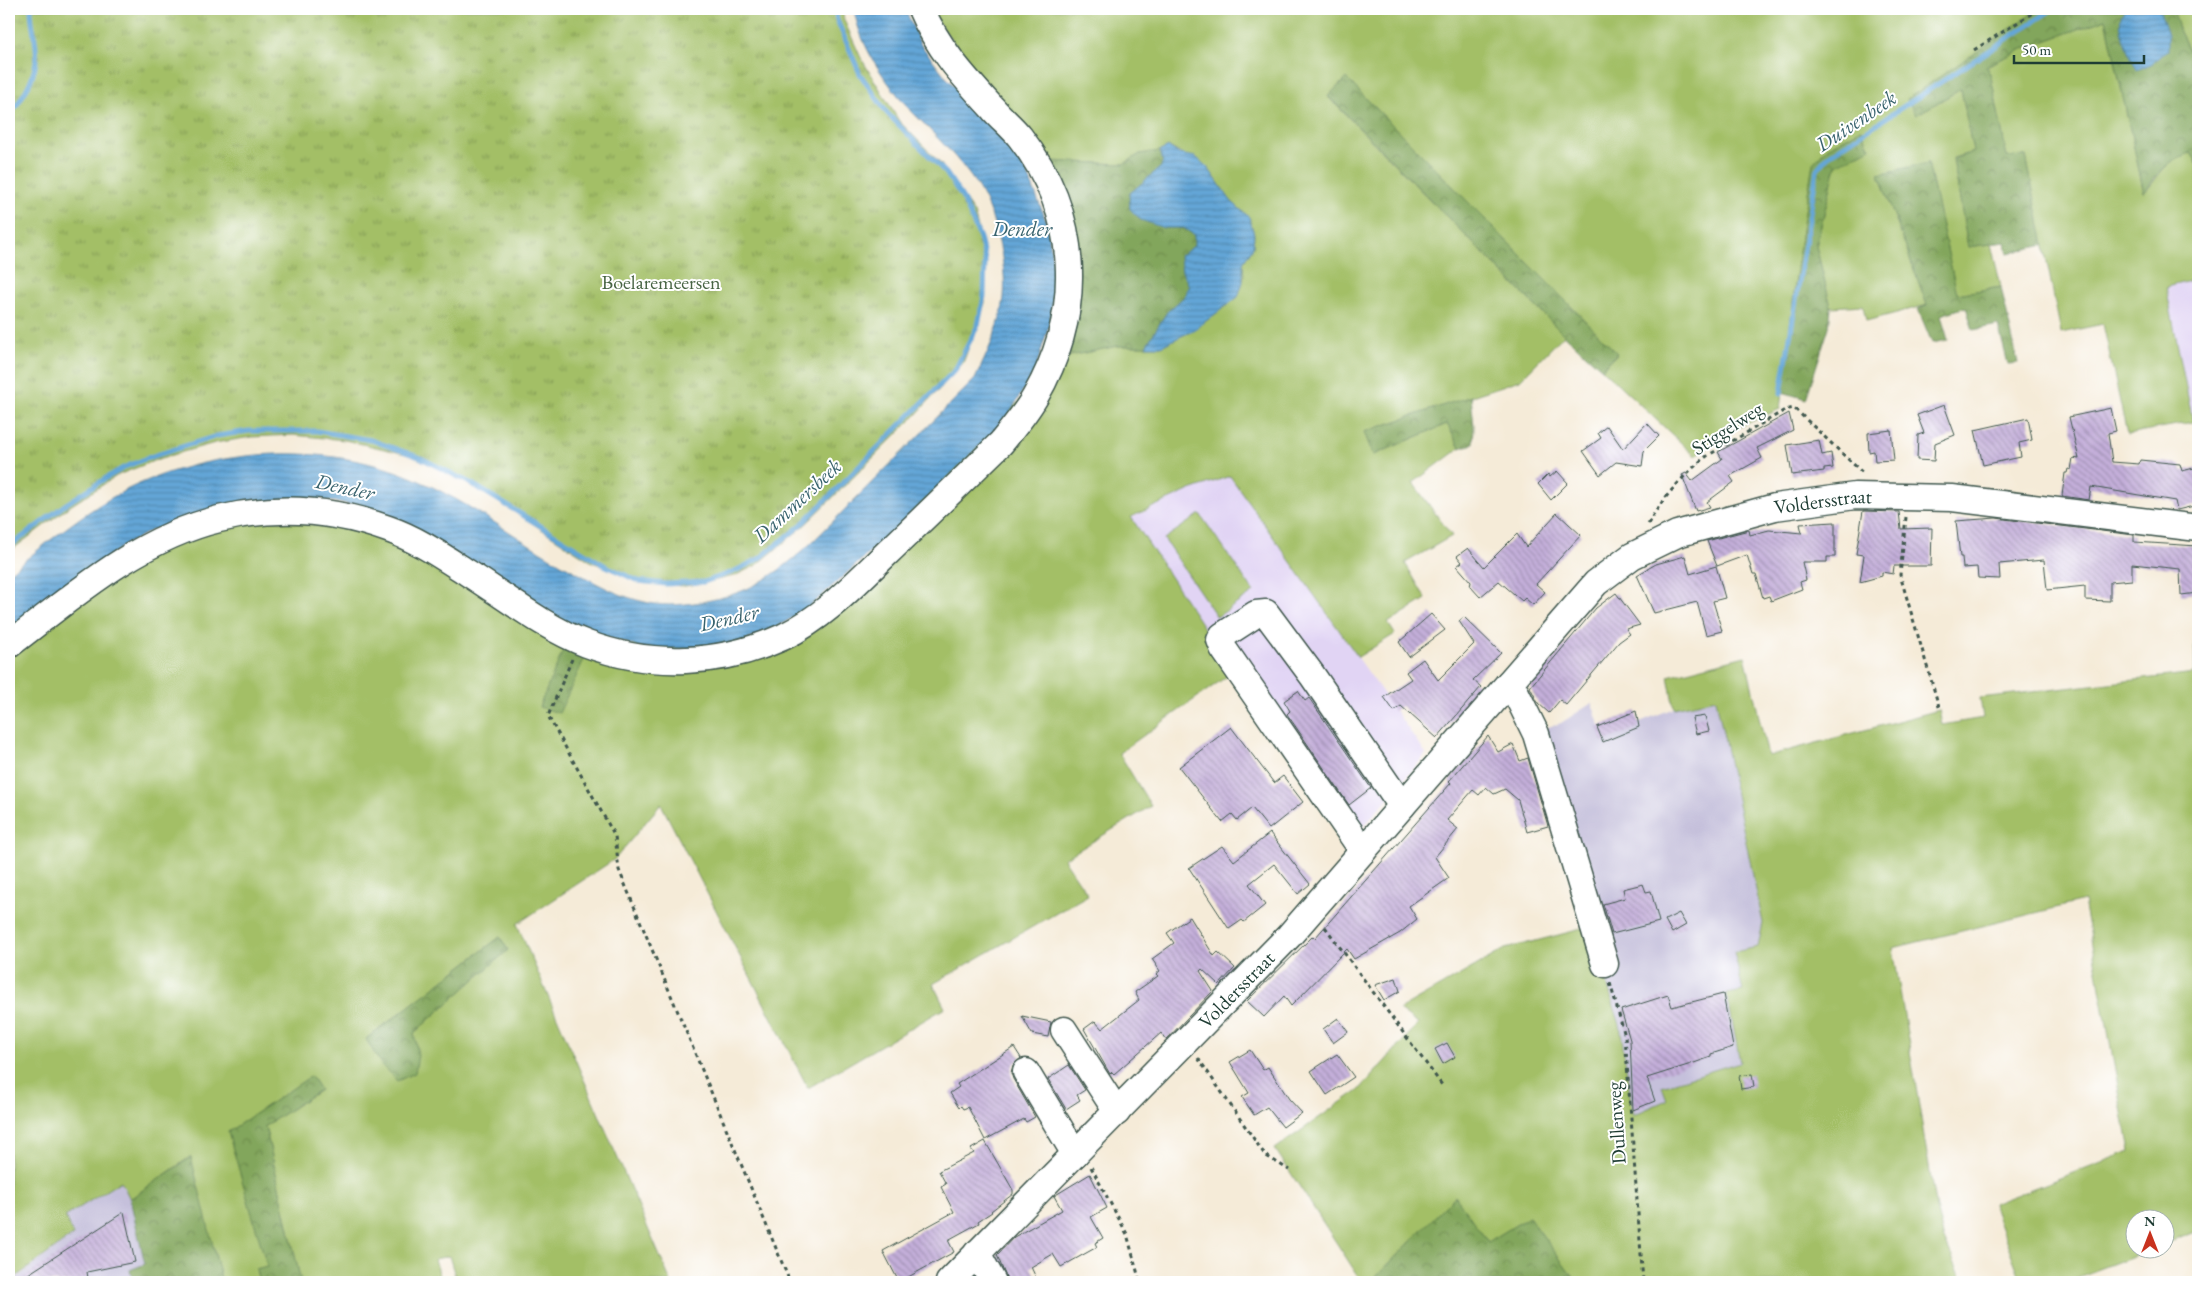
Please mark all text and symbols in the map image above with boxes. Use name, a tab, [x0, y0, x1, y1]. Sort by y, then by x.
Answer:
scale bar	[2014, 32, 2144, 64]
text: 50 m	[2022, 40, 2051, 59]
water label: Duivenbeek	[1809, 83, 1902, 158]
water label: Dender	[991, 215, 1053, 242]
park label: Boelaremeersen	[601, 269, 721, 295]
street label: Stiggelweg	[1686, 395, 1768, 461]
water label: Dammersbeek	[746, 452, 847, 549]
water label: Dender	[312, 467, 378, 506]
street label: Voldersstraat	[1772, 483, 1873, 520]
water label: Dender	[696, 597, 762, 638]
street label: Voldersstraat	[1193, 945, 1281, 1034]
street label: Dullenweg	[1600, 1081, 1632, 1165]
north arrow	[2124, 1208, 2174, 1258]
text: N	[2144, 1212, 2156, 1230]

